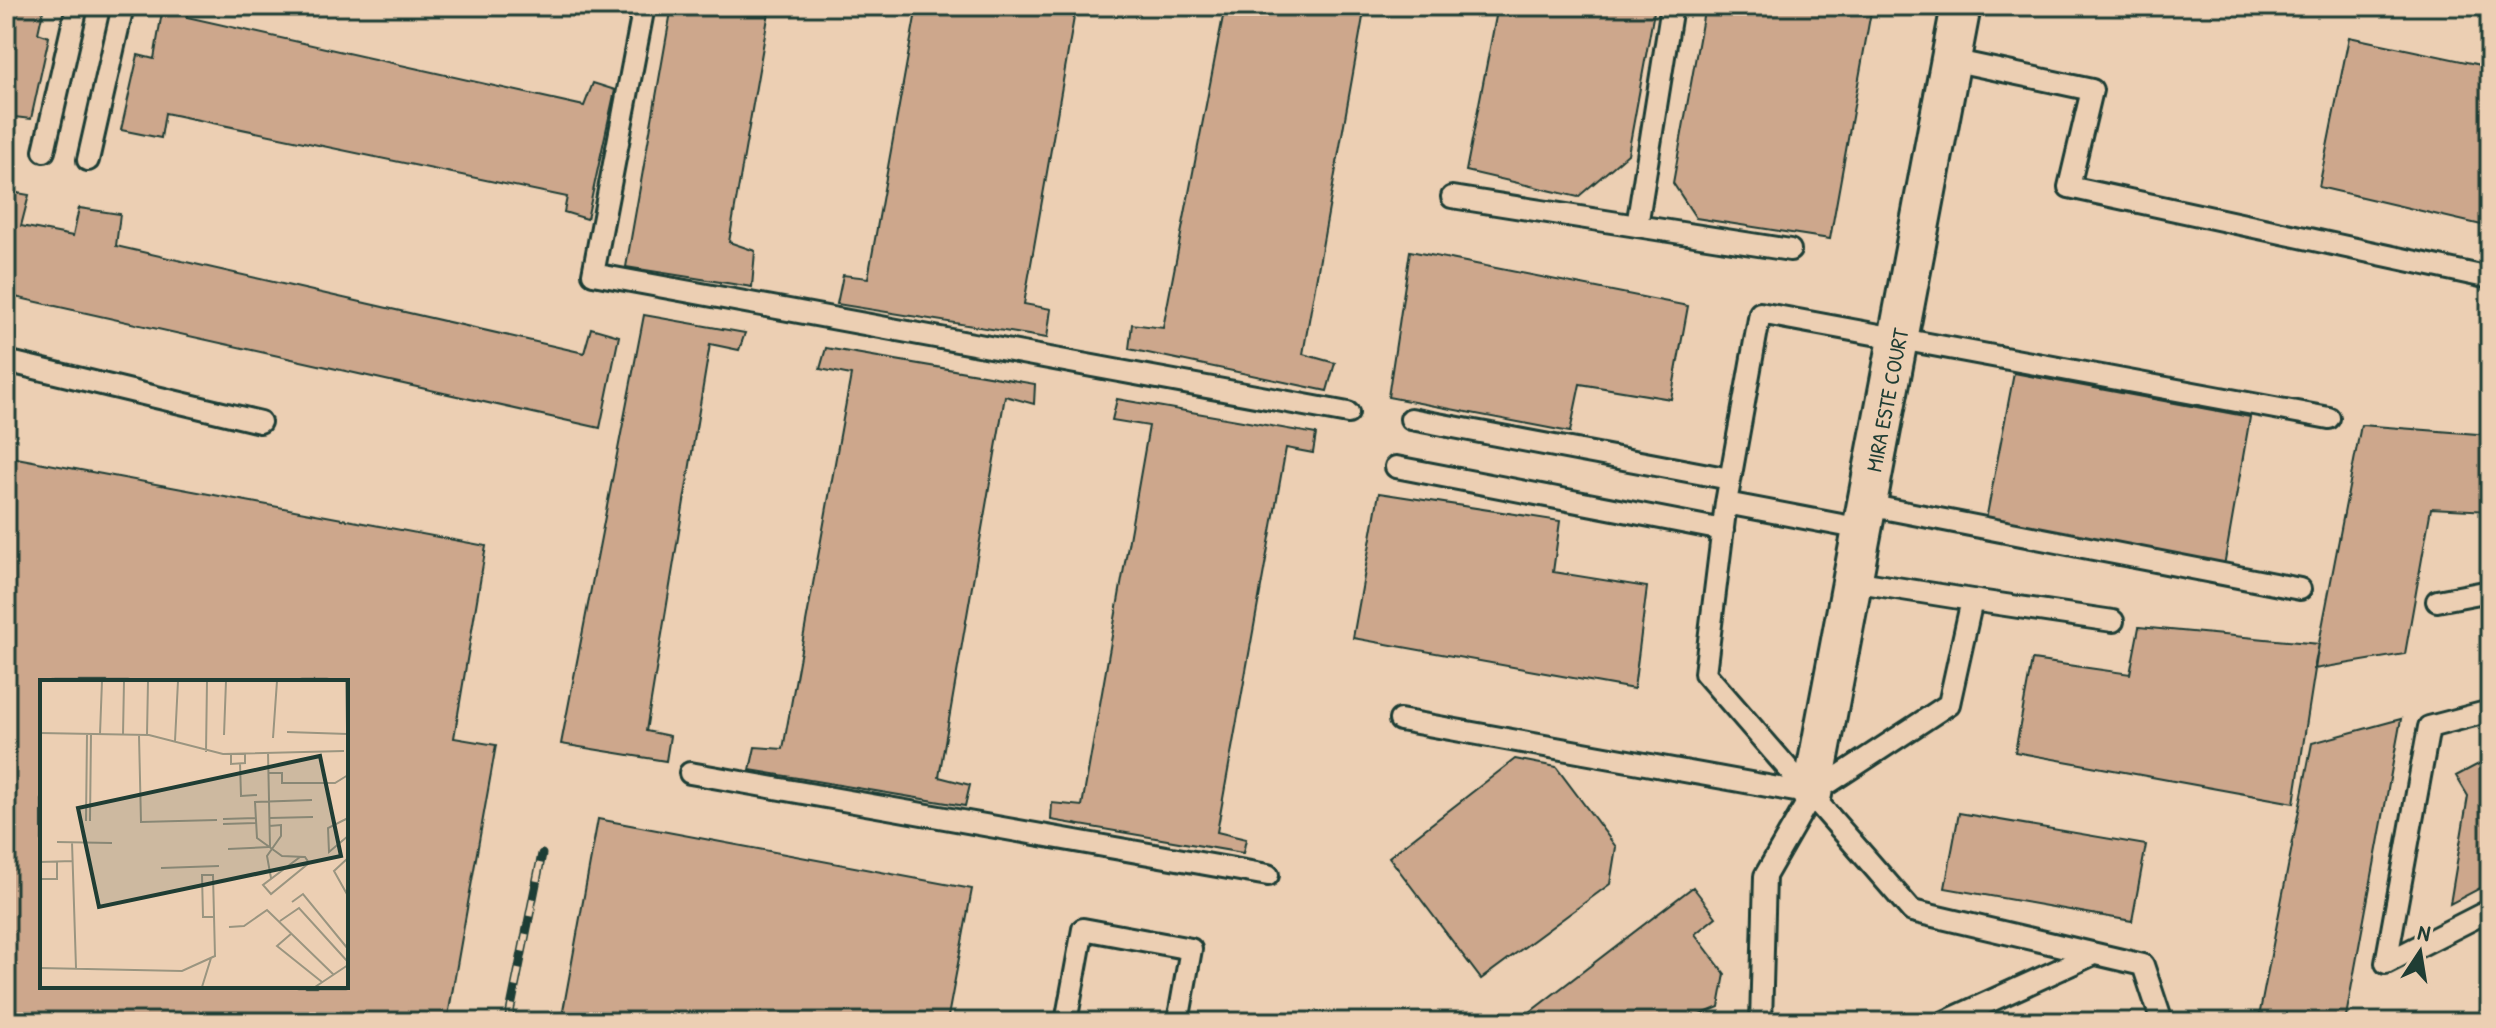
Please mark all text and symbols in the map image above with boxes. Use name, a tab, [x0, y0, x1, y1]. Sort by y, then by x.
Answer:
street label: MIRA ESTE COURT	[1858, 325, 1916, 474]
inset map	[40, 680, 348, 988]
north arrow	[2380, 912, 2460, 992]
text: N	[2415, 917, 2433, 948]

